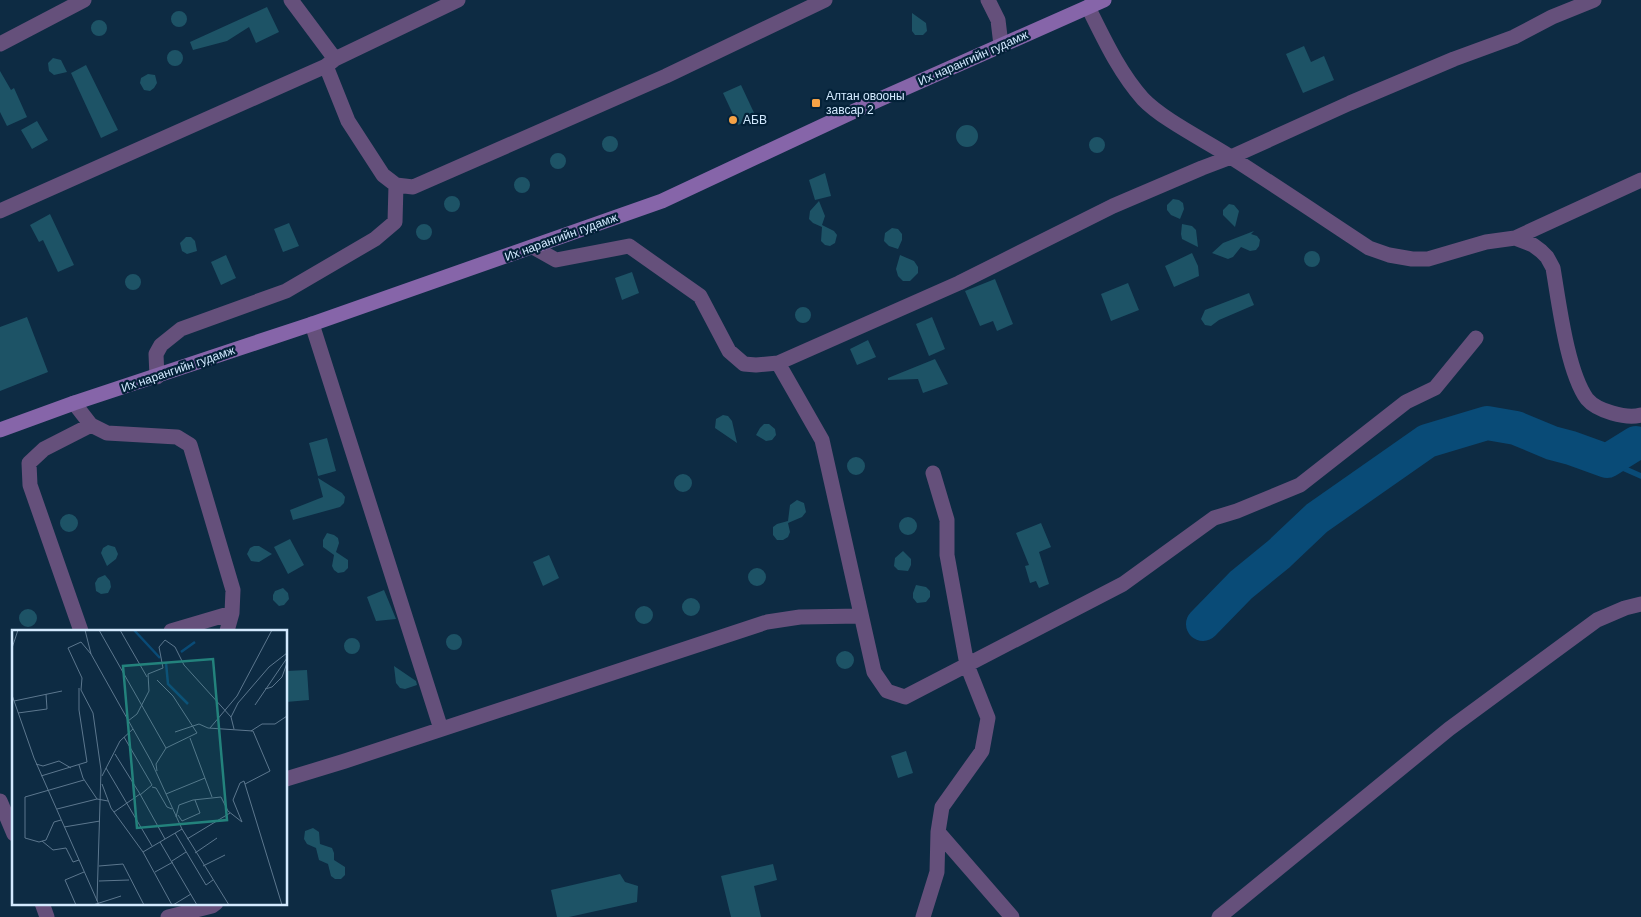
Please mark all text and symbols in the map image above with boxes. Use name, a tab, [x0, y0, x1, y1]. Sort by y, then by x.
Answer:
street label: Их нарангийн гудамж	[916, 27, 1030, 89]
place label: Алтан овооны завсар 2	[826, 89, 905, 117]
marker: Алтан овооны завсар 2	[810, 97, 822, 109]
place label: АБВ	[743, 113, 767, 127]
marker: АБВ	[727, 114, 739, 126]
street label: Их нарангийн гудамж	[503, 210, 619, 264]
street label: Их нарангийн гудамж	[119, 343, 237, 395]
inset map	[12, 630, 288, 904]

